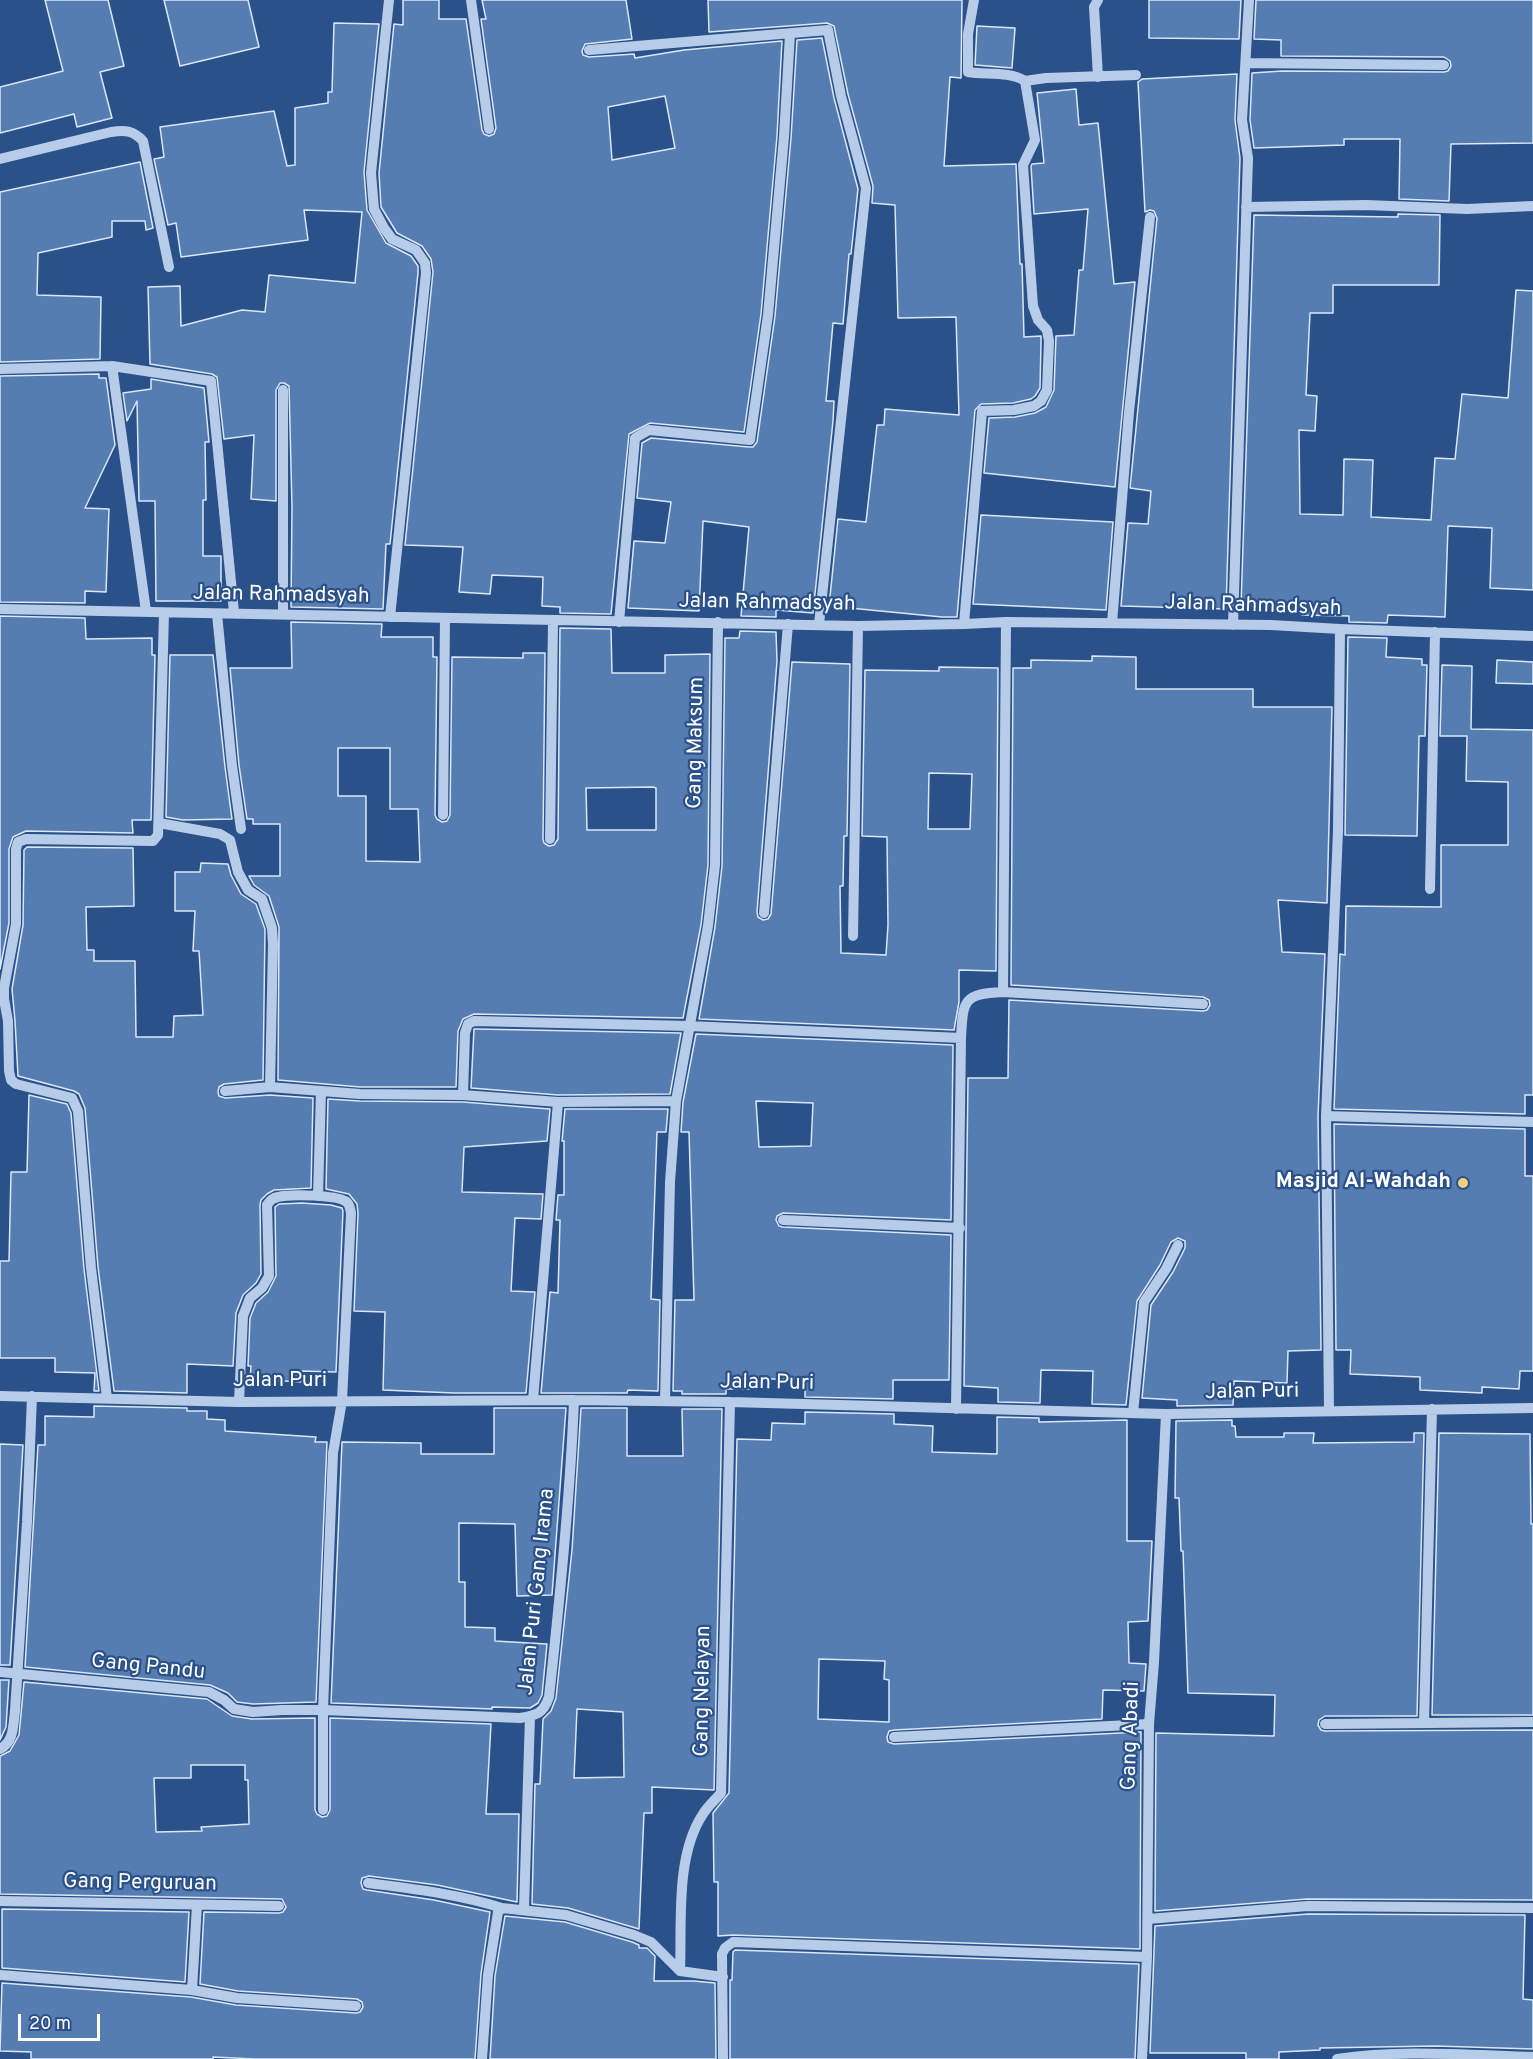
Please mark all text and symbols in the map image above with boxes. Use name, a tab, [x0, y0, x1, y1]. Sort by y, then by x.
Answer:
street label: Jalan Rahmadsyah	[192, 582, 370, 610]
street label: Jalan Rahmadsyah	[678, 590, 856, 618]
street label: Jalan Rahmadsyah	[1164, 591, 1342, 623]
street label: Gang Maksum	[683, 677, 711, 809]
place label: Masjid Al-Wahdah	[1276, 1170, 1451, 1196]
marker: Masjid Al-Wahdah	[1456, 1176, 1470, 1190]
street label: Jalan Puri	[233, 1369, 327, 1395]
street label: Jalan Puri	[720, 1371, 814, 1397]
street label: Jalan Puri	[1205, 1380, 1299, 1406]
street label: Jalan Puri Gang Irama	[515, 1487, 561, 1697]
street label: Gang Nelayan	[690, 1625, 718, 1757]
street label: Gang Pandu	[90, 1649, 206, 1687]
street label: Gang Abadi	[1117, 1681, 1147, 1791]
street label: Gang Perguruan	[63, 1870, 217, 1898]
scale bar	[21, 2002, 104, 2040]
text: 20 m	[29, 2013, 71, 2036]

